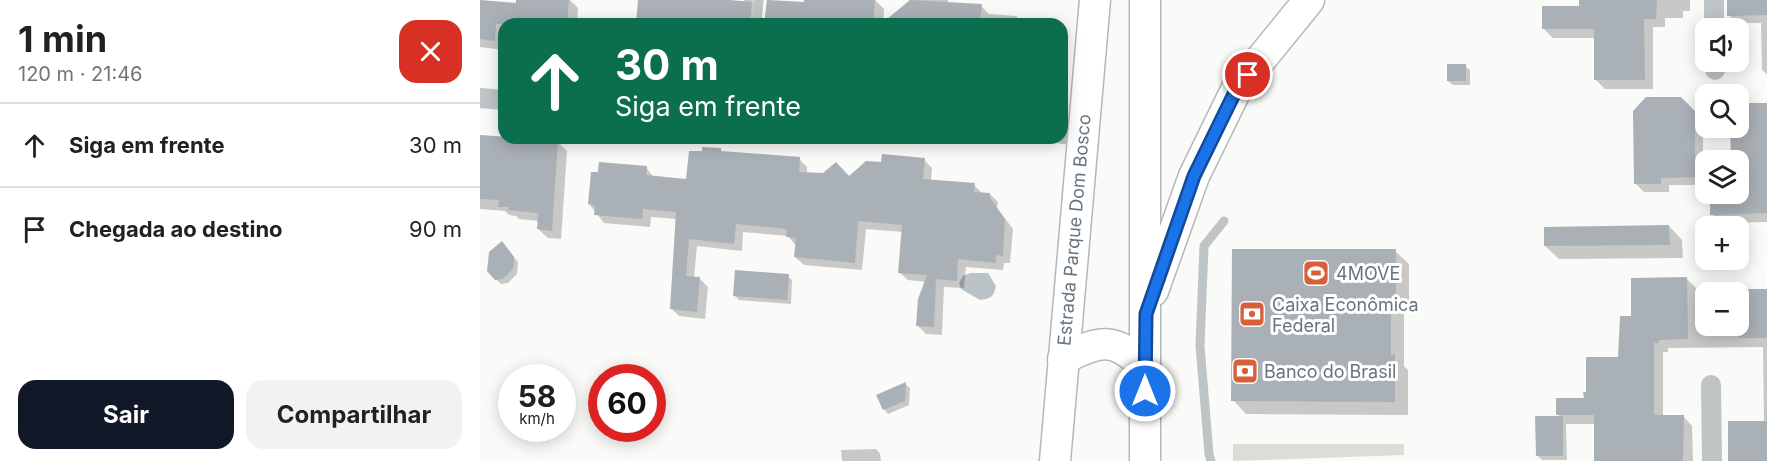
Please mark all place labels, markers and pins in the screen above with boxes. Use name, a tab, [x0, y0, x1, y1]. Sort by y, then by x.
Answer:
pin	[1222, 49, 1273, 100]
sports icon: 4MOVE	[1301, 258, 1331, 288]
place label: 4MOVE	[1336, 263, 1400, 284]
place label: Caixa Econômica Federal	[1272, 294, 1419, 336]
bank icon: Caixa Econômica Federal	[1237, 299, 1267, 329]
bank icon: Banco do Brasil	[1230, 356, 1260, 386]
place label: Banco do Brasil	[1264, 361, 1396, 382]

